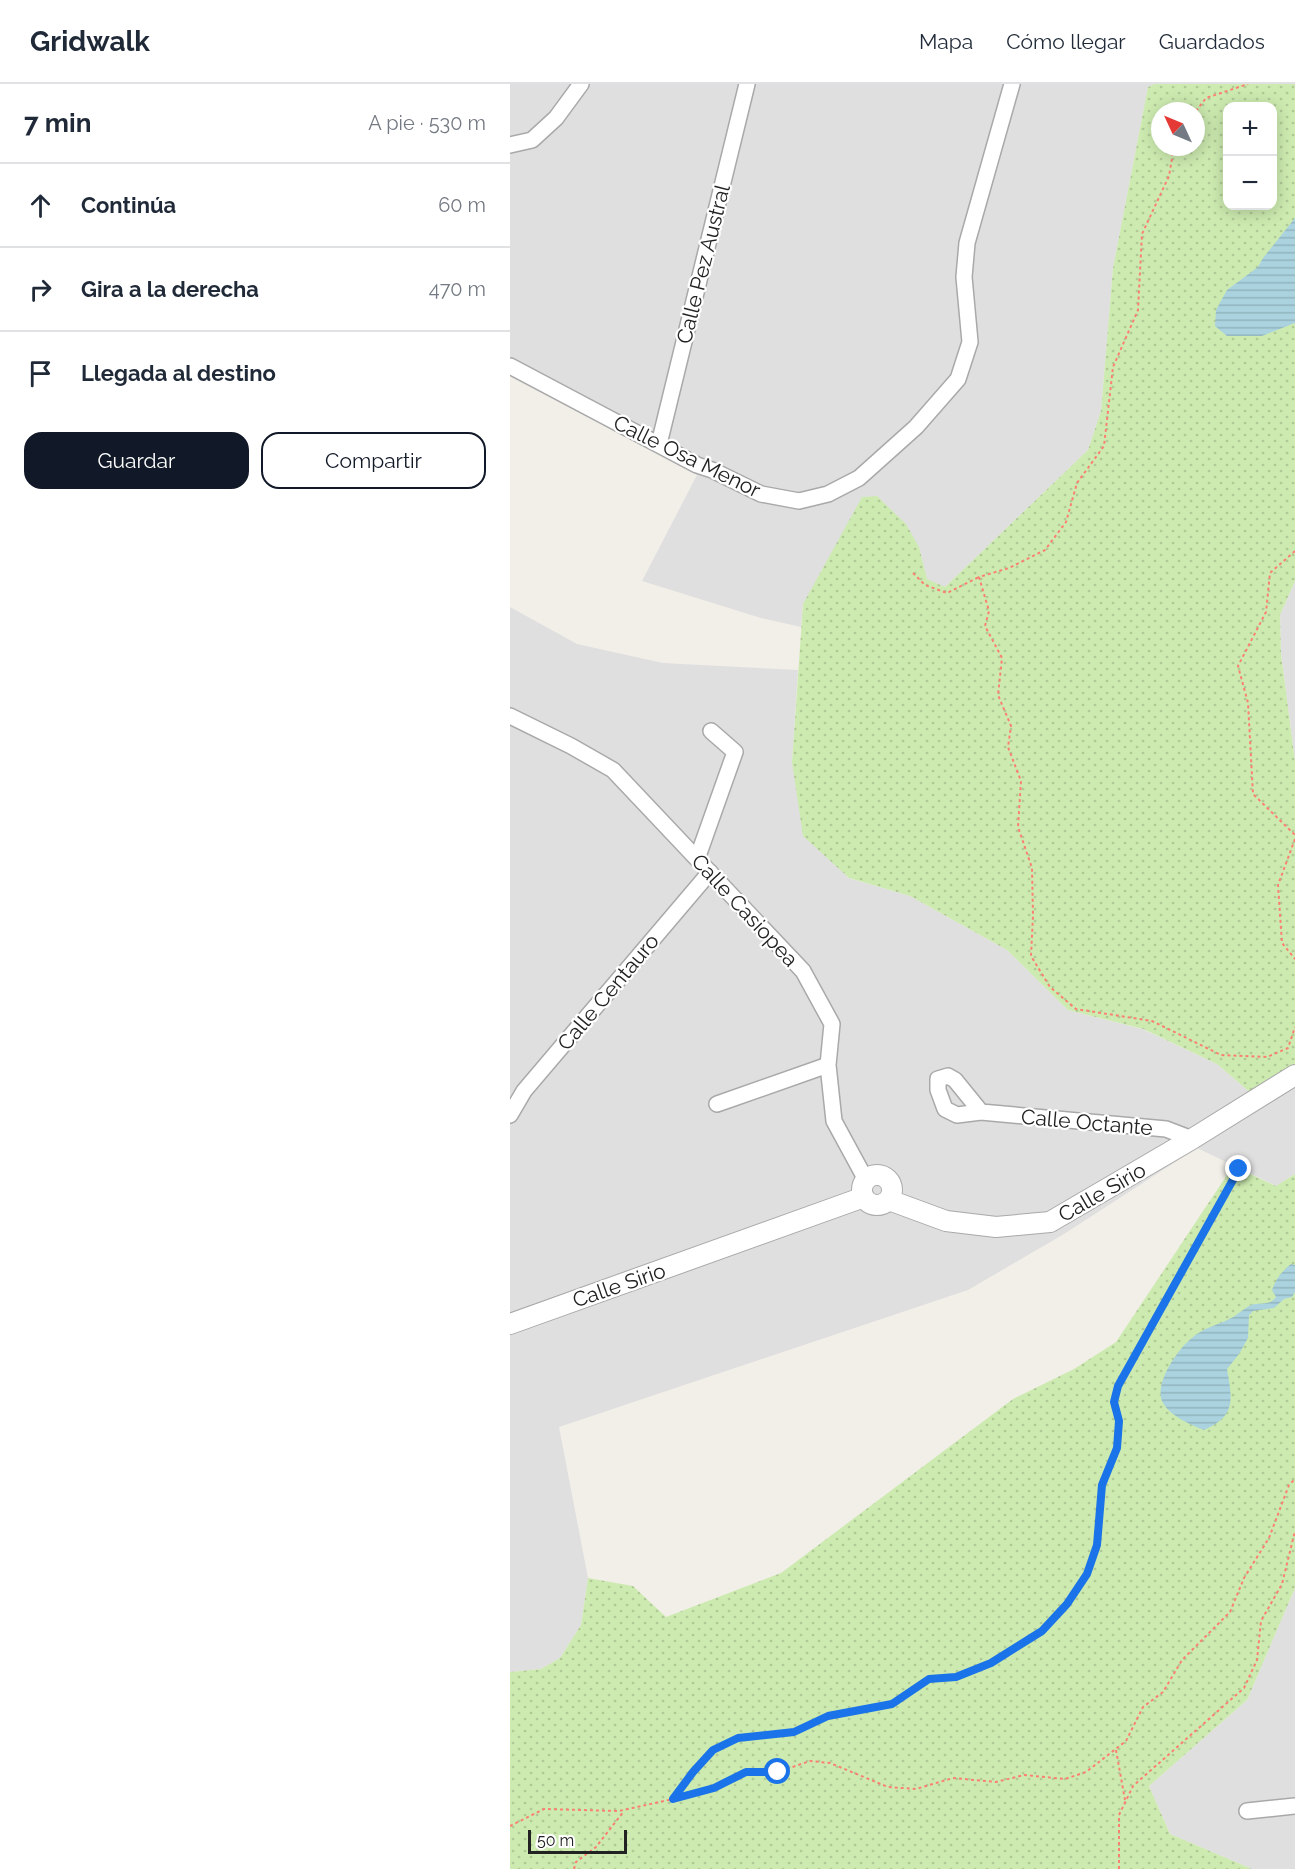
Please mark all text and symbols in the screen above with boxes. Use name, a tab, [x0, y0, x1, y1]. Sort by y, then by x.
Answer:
text: Gridwalk	[30, 25, 150, 58]
text: Mapa	[919, 29, 973, 54]
text: Cómo llegar	[1006, 29, 1126, 54]
text: Guardados	[1159, 29, 1265, 54]
north arrow	[1151, 102, 1205, 156]
map controls	[1223, 102, 1277, 210]
button: +	[1223, 102, 1277, 156]
text: 7 min	[24, 108, 91, 138]
text: A pie · 530 m	[368, 111, 486, 135]
button: −	[1223, 156, 1277, 210]
street label: Calle Pez Austral	[671, 182, 735, 346]
icon: ahead	[24, 189, 57, 222]
text: Continúa	[81, 192, 176, 218]
text: 60 m	[438, 193, 486, 217]
icon: right	[24, 273, 57, 306]
text: Gira a la derecha	[81, 276, 259, 302]
text: 470 m	[429, 277, 486, 301]
icon: arrive	[24, 357, 57, 390]
text: Llegada al destino	[81, 360, 276, 386]
street label: Calle Osa Menor	[609, 410, 765, 503]
button: Guardar	[24, 432, 249, 489]
button: Compartir	[261, 432, 486, 489]
street label: Calle Casiopea	[686, 849, 804, 971]
street label: Calle Centauro	[552, 929, 664, 1055]
street label: Calle Octante	[1020, 1104, 1154, 1140]
route end	[1225, 1155, 1251, 1181]
street label: Calle Sirio	[1054, 1157, 1150, 1227]
street label: Calle Sirio	[569, 1257, 669, 1313]
route start	[764, 1758, 790, 1784]
scale bar	[528, 1827, 627, 1854]
text: 50 m	[537, 1831, 574, 1850]

